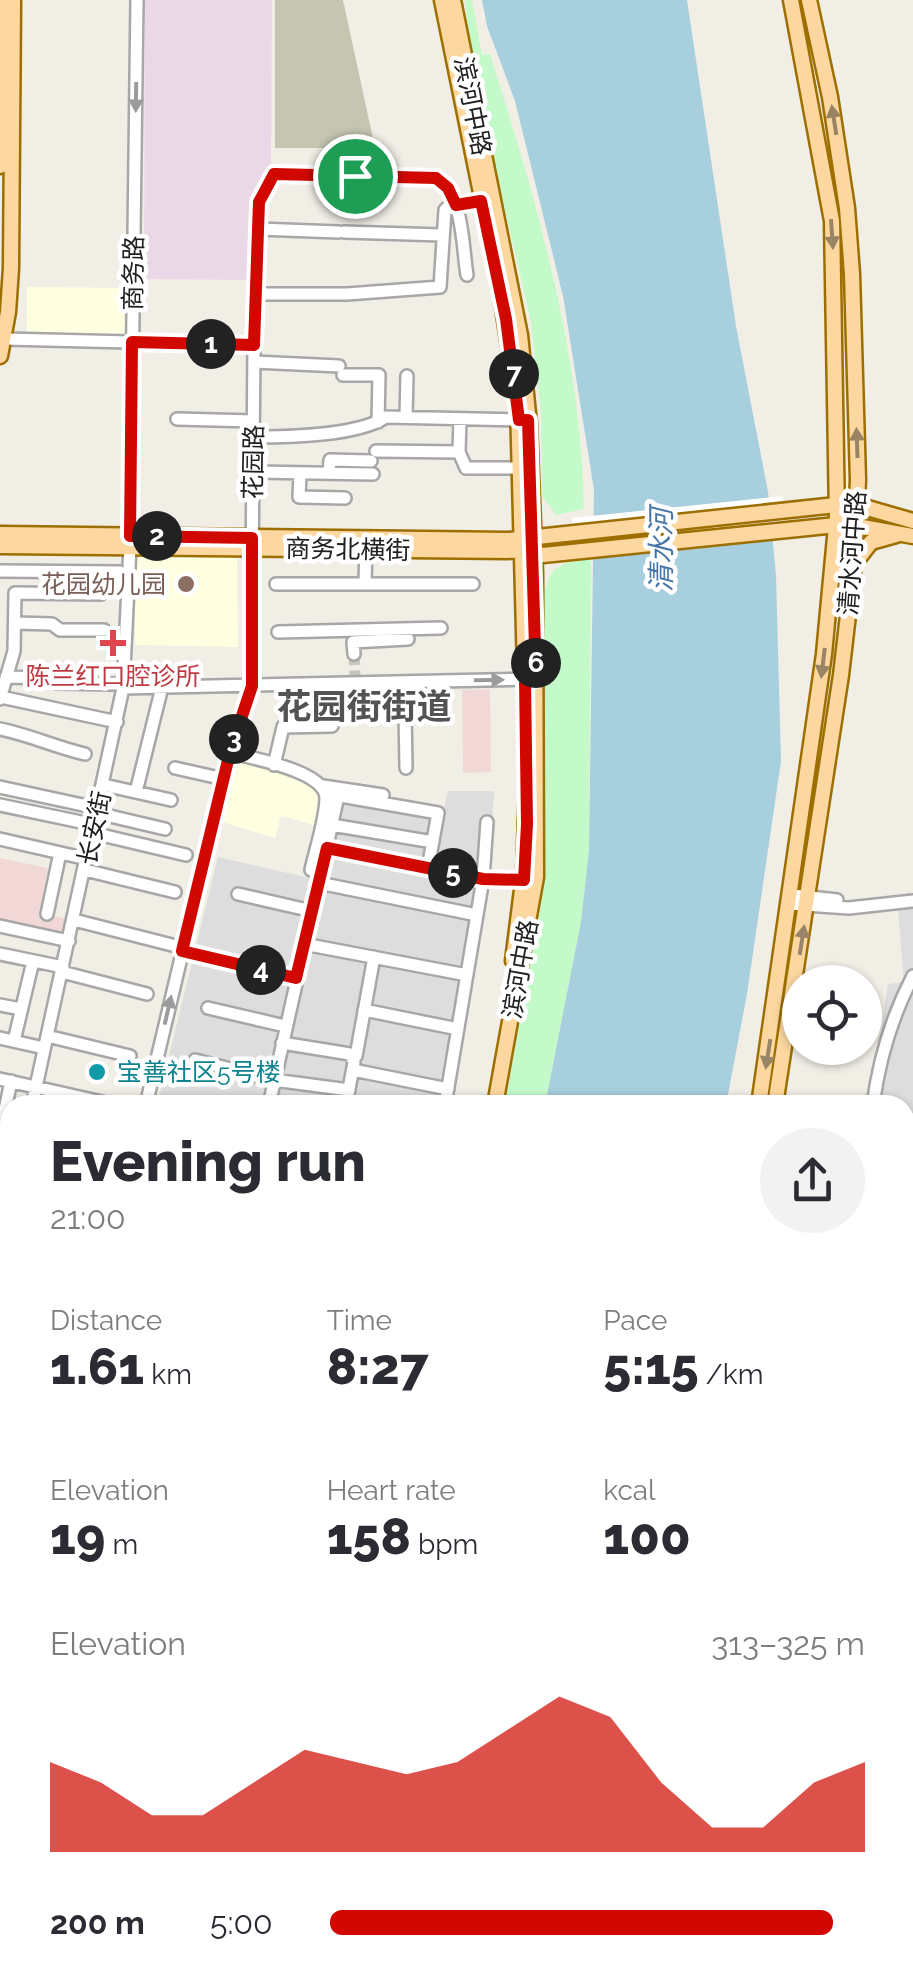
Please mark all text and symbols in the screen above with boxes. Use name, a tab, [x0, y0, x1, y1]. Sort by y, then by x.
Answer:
street label: 滨河中路	[449, 54, 497, 158]
one-way arrow	[128, 82, 144, 114]
one-way arrow	[825, 103, 841, 135]
pin	[313, 134, 398, 219]
icon: arrive	[328, 149, 383, 204]
one-way arrow	[824, 218, 840, 250]
street label: 商务路	[117, 235, 149, 311]
pin: 1	[186, 319, 236, 369]
text: 1	[204, 327, 218, 360]
pin: 7	[489, 349, 539, 399]
text: 7	[506, 357, 522, 390]
street label: 花园路	[237, 424, 269, 500]
one-way arrow	[849, 427, 865, 459]
street label: 清水河中路	[833, 490, 871, 616]
water label: 清水河	[645, 503, 678, 592]
pin: 2	[132, 511, 182, 561]
text: 2	[149, 519, 165, 552]
street label: 商务北横街	[285, 533, 411, 565]
place label: 花园幼儿园	[41, 569, 166, 599]
marker: 花园幼儿园	[175, 573, 197, 595]
marker: 陈兰红口腔诊所	[100, 630, 126, 656]
pin: 6	[511, 638, 561, 688]
text: 6	[528, 646, 545, 679]
one-way arrow	[815, 648, 831, 679]
place label: 陈兰红口腔诊所	[25, 661, 201, 691]
one-way arrow	[473, 672, 505, 688]
district label: 花园街街道	[276, 686, 452, 727]
pin: 3	[209, 714, 259, 764]
text: 3	[226, 722, 242, 755]
street label: 长安街	[72, 788, 116, 868]
pin: 5	[428, 848, 478, 898]
text: 5	[445, 856, 461, 889]
street label: 滨河中路	[497, 917, 543, 1021]
one-way arrow	[795, 923, 810, 955]
pin: 4	[236, 945, 286, 995]
text: 4	[253, 953, 269, 986]
map controls	[782, 965, 882, 1065]
button: locate	[782, 965, 882, 1065]
one-way arrow	[161, 994, 177, 1025]
one-way arrow	[759, 1039, 775, 1070]
place label: 宝善社区5号楼	[117, 1057, 281, 1087]
marker: 宝善社区5号楼	[86, 1061, 108, 1083]
button: share	[760, 1128, 865, 1233]
text: Evening run	[50, 1129, 366, 1194]
text: 21:00	[50, 1199, 126, 1236]
text: Distance	[50, 1304, 162, 1337]
text: Time	[327, 1304, 392, 1337]
text: Pace	[603, 1304, 668, 1337]
text: 1.61	[50, 1337, 144, 1396]
text: 8:27	[327, 1337, 429, 1396]
text: 5:15	[603, 1337, 699, 1396]
text: km	[144, 1358, 192, 1391]
text: /km	[699, 1358, 763, 1391]
text: Elevation	[50, 1474, 169, 1507]
text: Heart rate	[327, 1474, 456, 1507]
text: kcal	[603, 1474, 656, 1507]
text: 19	[50, 1507, 105, 1566]
text: 158	[327, 1507, 411, 1566]
text: 100	[603, 1507, 691, 1566]
text: m	[105, 1528, 138, 1561]
text: bpm	[411, 1528, 478, 1561]
text: Elevation	[50, 1625, 186, 1662]
text: 313–325 m	[711, 1625, 865, 1662]
text: 200 m	[50, 1904, 145, 1941]
text: 5:00	[210, 1904, 273, 1941]

